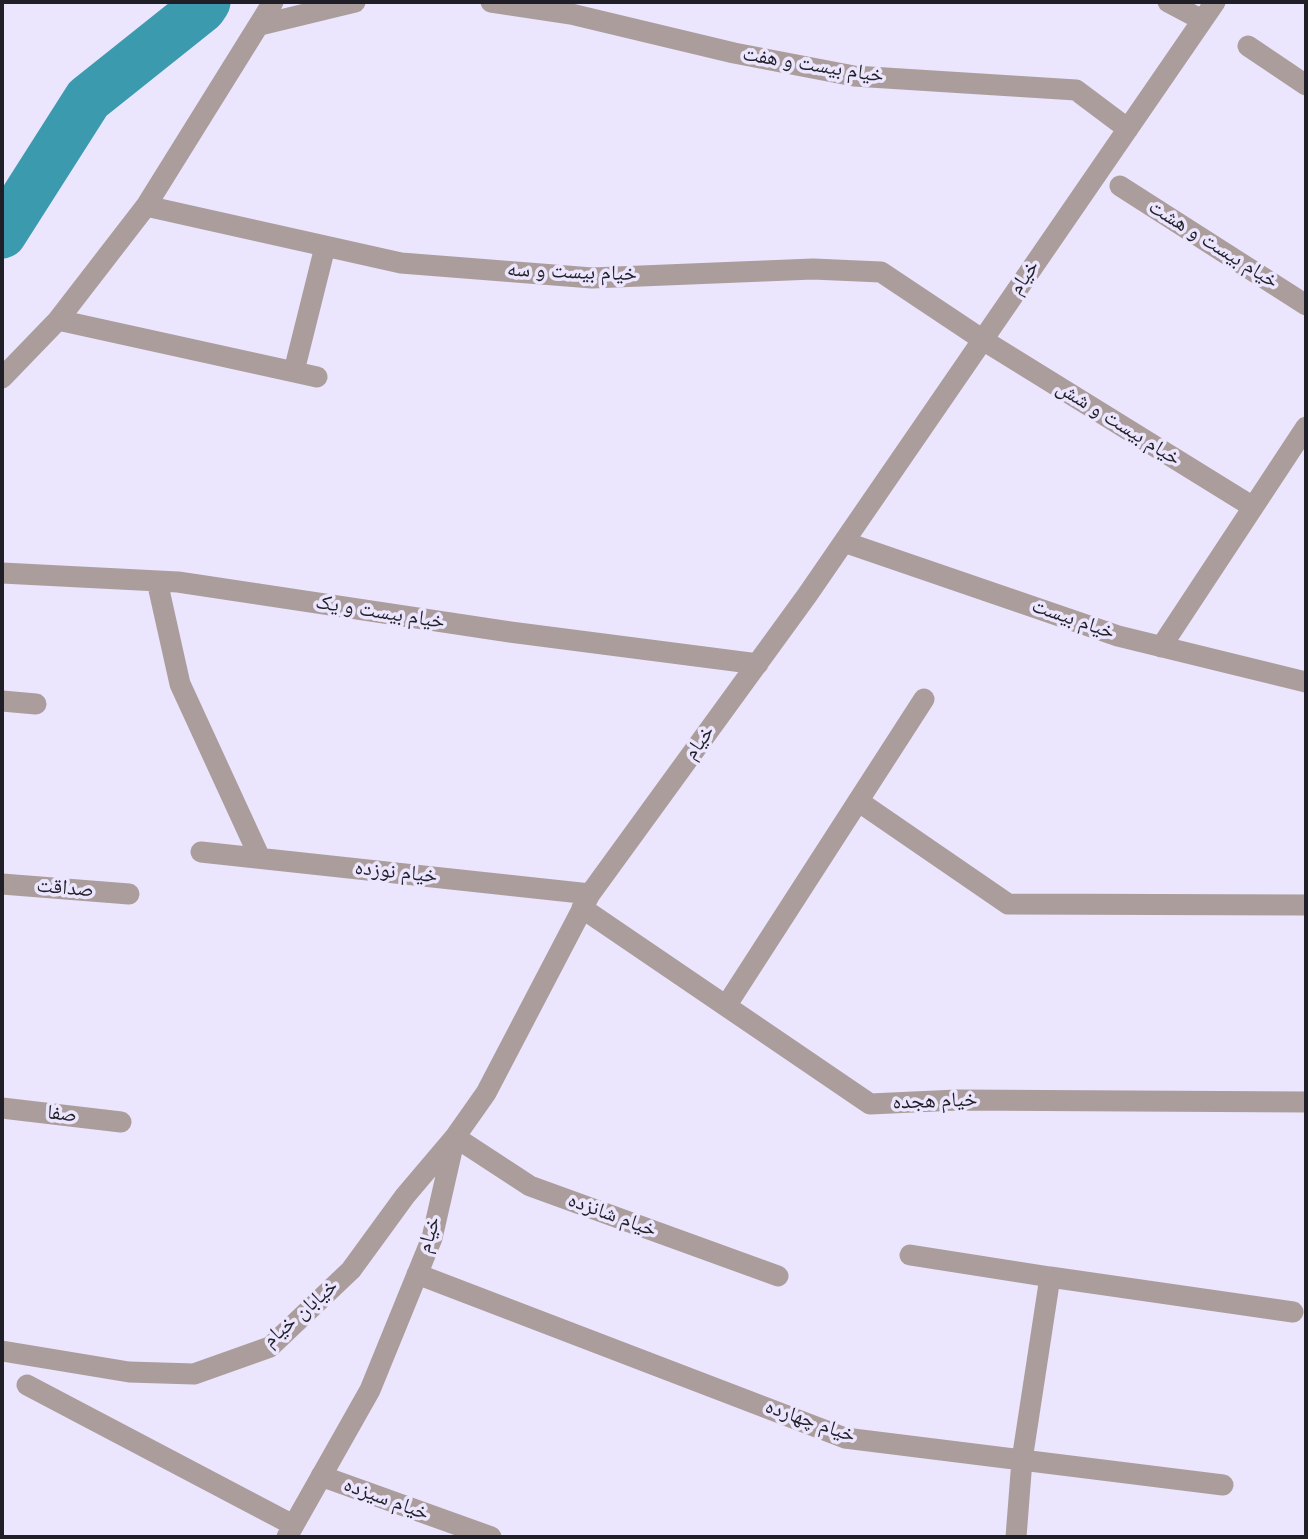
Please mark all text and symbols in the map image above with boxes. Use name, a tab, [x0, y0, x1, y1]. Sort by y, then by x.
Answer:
street label: خیام بیست و هفت	[740, 42, 886, 90]
street label: خیام بیست و هشت	[1143, 195, 1283, 295]
street label: خیام	[1004, 256, 1046, 300]
street label: خیام بیست و سه	[506, 258, 638, 288]
street label: خیام بیست و شش	[1051, 376, 1185, 472]
street label: خیام بیست و یک	[314, 590, 446, 636]
street label: خیام بیست	[1028, 594, 1118, 646]
street label: خیام	[679, 721, 721, 765]
street label: خیام نوزده	[353, 856, 439, 890]
street label: صداقت	[35, 874, 95, 904]
street label: خیام هجده	[892, 1088, 978, 1116]
street label: صفا	[46, 1101, 78, 1129]
street label: خیام شانزده	[564, 1188, 660, 1244]
street label: خیام	[413, 1214, 447, 1256]
street label: خیابان خیام	[258, 1274, 344, 1354]
street label: خیام چهارده	[761, 1395, 859, 1449]
street label: خیام سیزده	[340, 1473, 432, 1527]

